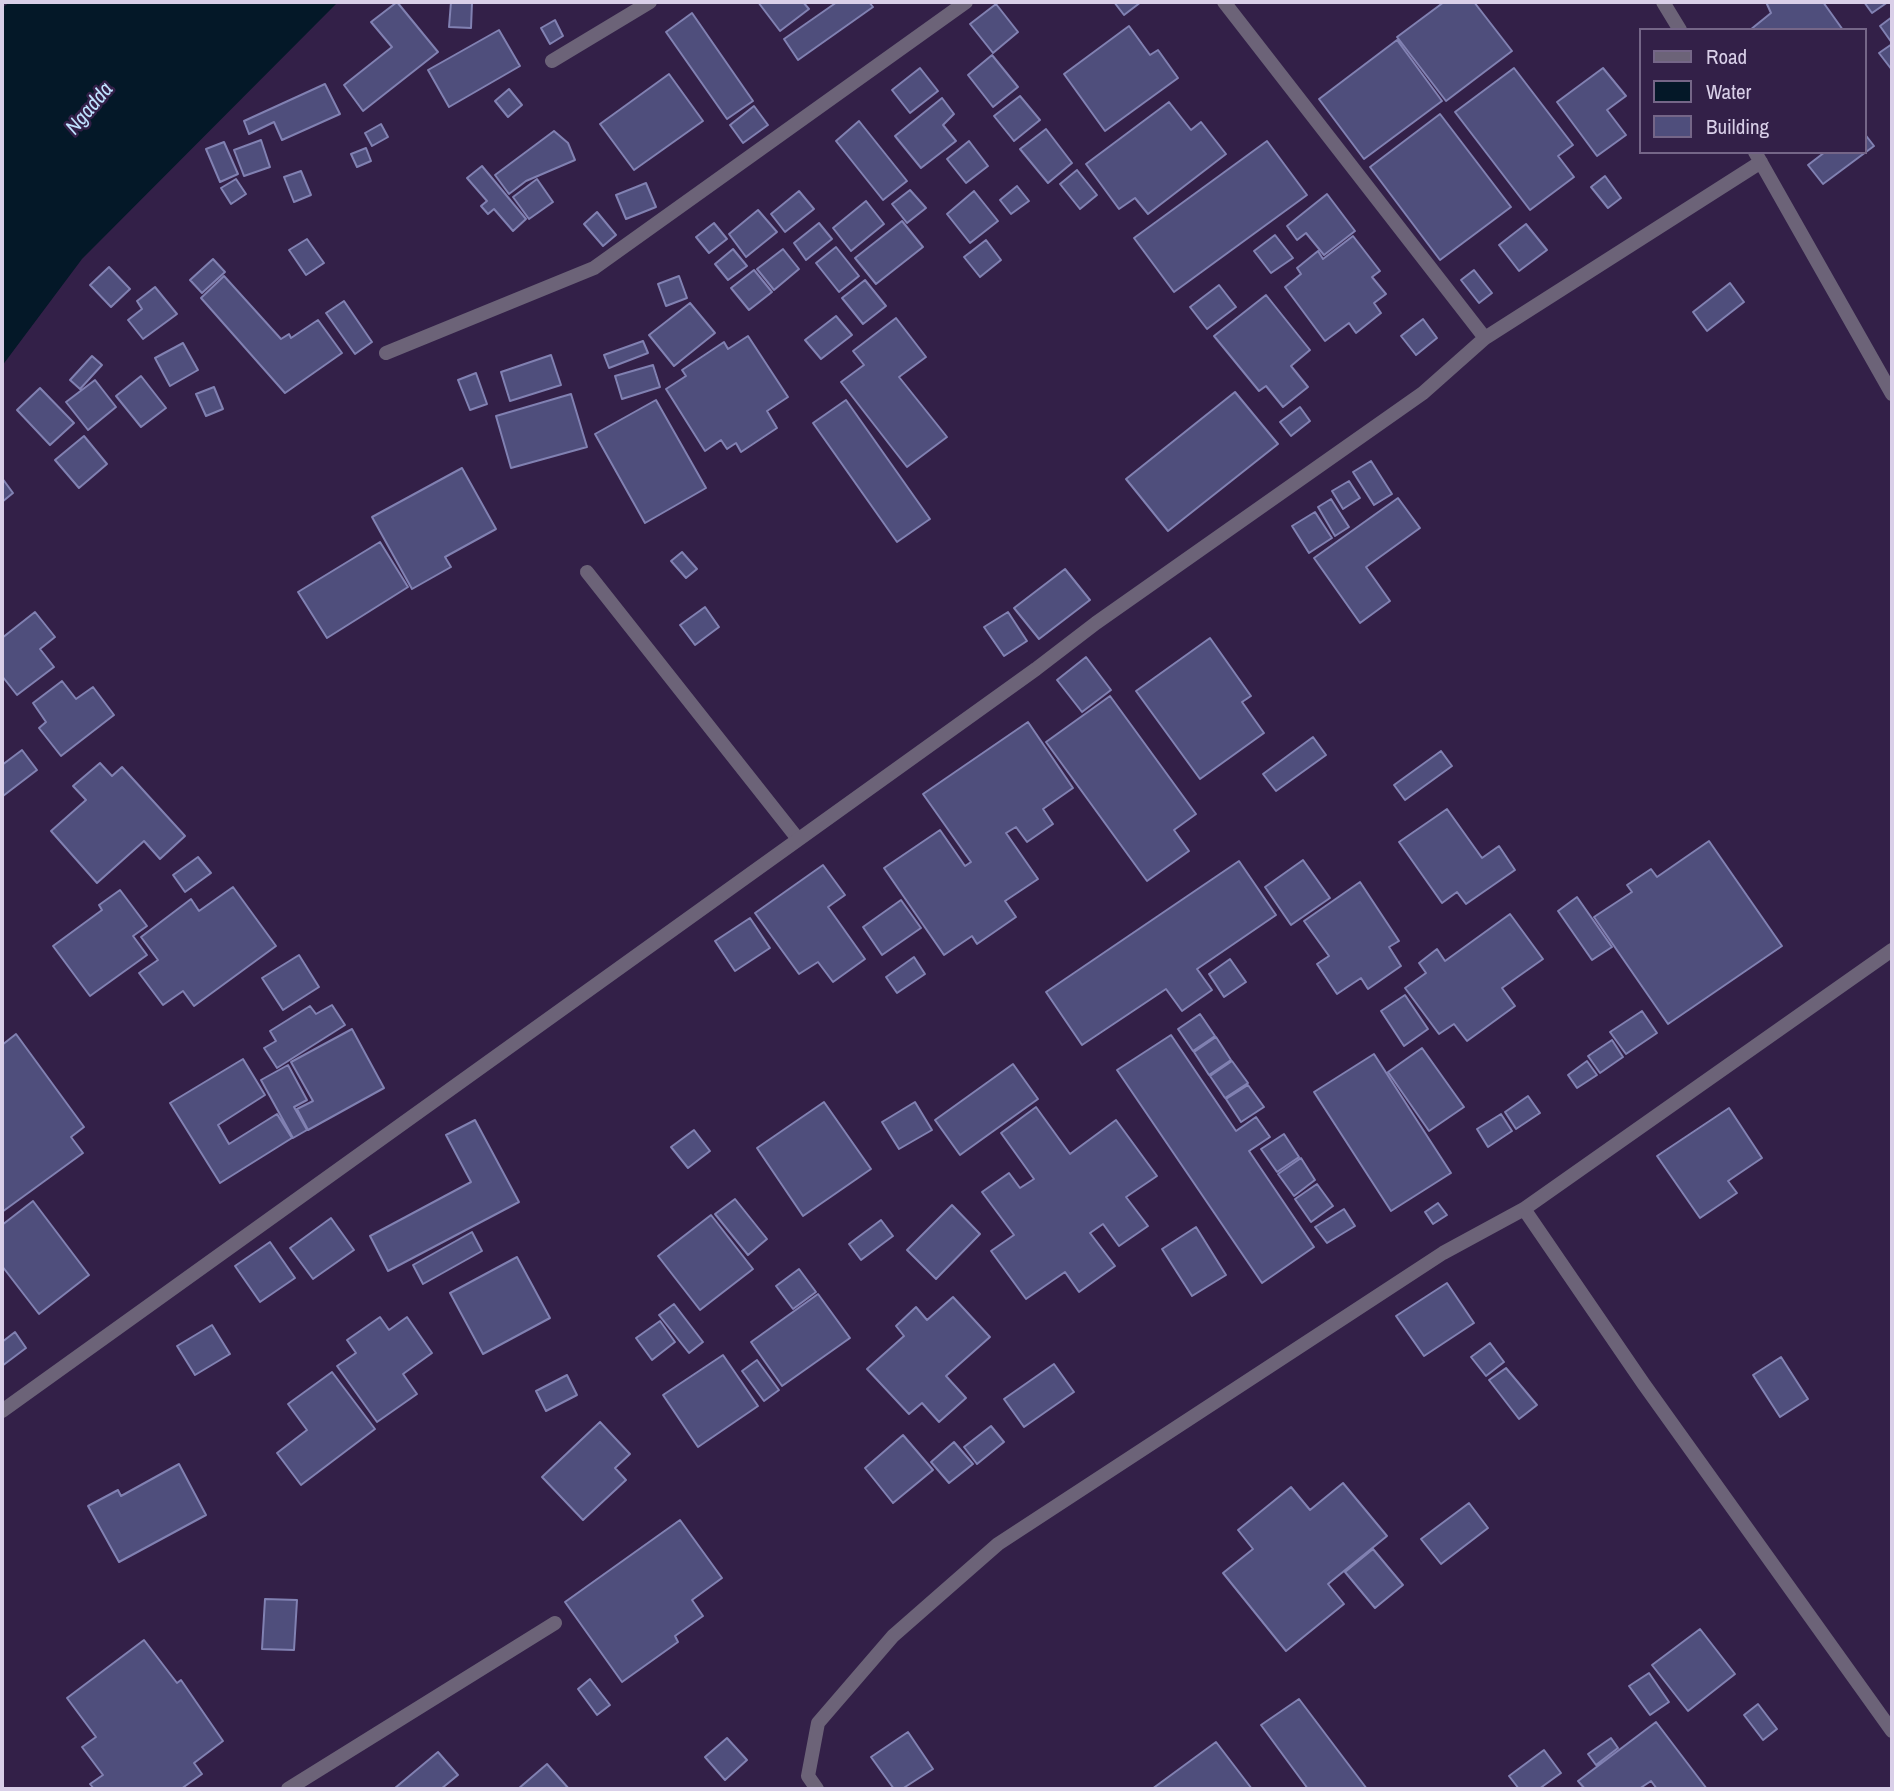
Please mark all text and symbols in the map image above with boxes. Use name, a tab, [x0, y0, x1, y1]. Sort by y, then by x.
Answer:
legend	[1638, 28, 1866, 154]
text: Road	[1706, 42, 1747, 71]
text: Water	[1706, 77, 1751, 106]
water label: Ngadda	[61, 78, 119, 140]
text: Building	[1706, 112, 1769, 141]

